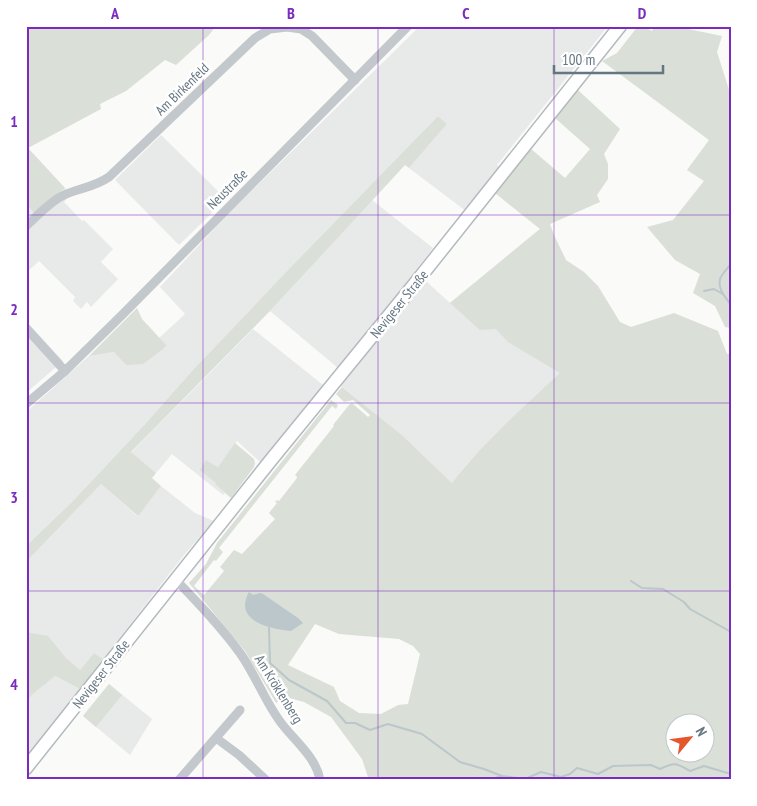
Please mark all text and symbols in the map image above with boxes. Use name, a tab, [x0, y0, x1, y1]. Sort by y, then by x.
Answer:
text: A	[110, 3, 120, 23]
text: B	[287, 3, 295, 23]
text: C	[462, 3, 470, 23]
text: D	[638, 3, 647, 23]
scale bar	[554, 42, 663, 74]
text: 100 m	[562, 50, 595, 69]
street label: Am Birkenfeld	[151, 59, 213, 119]
text: 1	[10, 111, 18, 131]
street label: Neustraße	[203, 165, 251, 213]
street label: Nevigeser Straße	[366, 266, 432, 342]
text: 2	[10, 299, 18, 319]
text: 3	[10, 487, 18, 507]
street label: Nevigeser Straße	[68, 636, 134, 712]
street label: Am Kröklenberg	[251, 651, 307, 727]
text: 4	[10, 674, 18, 694]
north arrow	[664, 714, 714, 764]
text: N	[692, 724, 711, 739]

